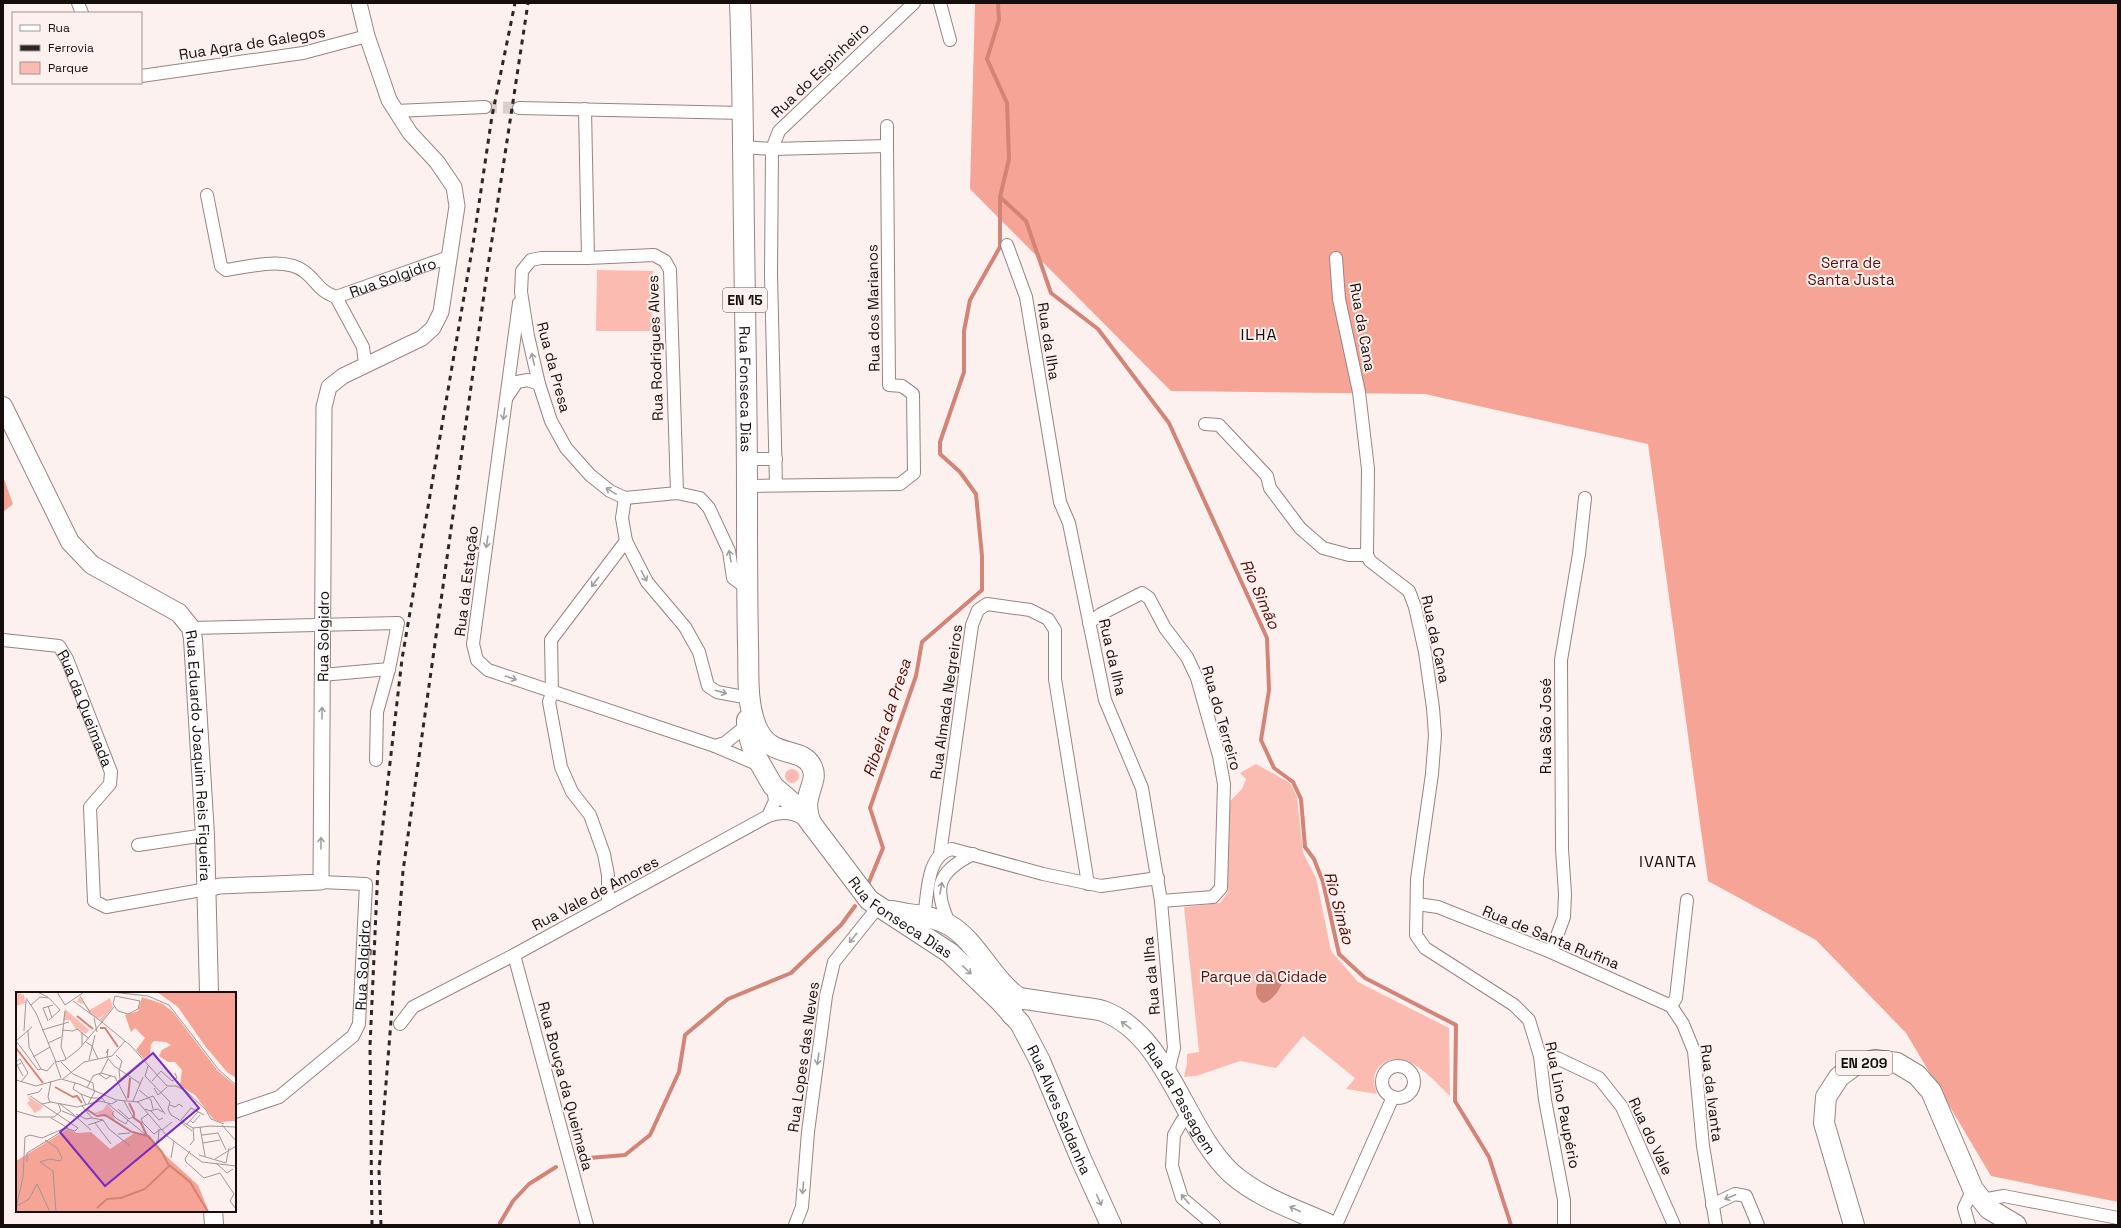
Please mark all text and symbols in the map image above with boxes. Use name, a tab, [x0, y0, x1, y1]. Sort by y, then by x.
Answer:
legend	[12, 12, 142, 84]
street label: Rua do Espinheiro	[767, 18, 873, 122]
text: Rua	[48, 20, 70, 36]
street label: Rua Agra de Galegos	[177, 22, 327, 64]
text: Ferrovia	[48, 40, 94, 56]
text: Parque	[48, 60, 88, 76]
street label: Rua dos Marianos	[862, 244, 884, 372]
street label: Rua Solgidro	[346, 253, 439, 301]
park label: Serra de Santa Justa	[1807, 253, 1895, 289]
street label: Rua Rodrigues Alves	[643, 275, 667, 421]
street label: Rua da Cana	[1346, 281, 1380, 373]
road number: EN 15	[723, 288, 767, 312]
street label: Rua da Ilha	[1033, 301, 1065, 382]
street label: Rua da Presa	[533, 320, 575, 415]
district label: ILHA	[1240, 324, 1278, 345]
street label: Rua Fonseca Dias	[736, 326, 756, 452]
one-way arrow	[529, 353, 537, 366]
one-way arrow	[500, 407, 508, 420]
one-way arrow	[605, 486, 617, 494]
street label: Rua da Estação	[450, 525, 482, 637]
one-way arrow	[483, 536, 491, 549]
one-way arrow	[725, 550, 733, 563]
water label: Rio Simão	[1235, 556, 1285, 633]
one-way arrow	[641, 570, 648, 582]
one-way arrow	[591, 576, 599, 587]
street label: Rua Solgidro	[313, 591, 332, 682]
street label: Rua da Cana	[1417, 593, 1455, 685]
street label: Rua da Ilha	[1095, 617, 1131, 698]
street label: Rua Almada Negreiros	[926, 623, 966, 781]
street label: Rua Eduardo Joaquim Reis Figueira	[182, 628, 216, 882]
street label: Rua da Queimada	[54, 646, 118, 770]
water label: Ribeira da Presa	[858, 656, 916, 780]
street label: Rua do Terreiro	[1198, 663, 1246, 773]
one-way arrow	[504, 675, 516, 683]
street label: Rua São José	[1536, 678, 1555, 774]
one-way arrow	[715, 689, 728, 696]
one-way arrow	[318, 707, 326, 720]
one-way arrow	[317, 837, 325, 850]
district label: IVANTA	[1639, 851, 1697, 872]
street label: Rua Vale de Amores	[528, 852, 662, 934]
water label: Rio Simão	[1319, 869, 1359, 948]
street label: Rua Fonseca Dias	[845, 872, 957, 962]
one-way arrow	[937, 882, 945, 895]
street label: Rua de Santa Rufina	[1480, 901, 1623, 973]
street label: Rua Solgidro	[350, 919, 374, 1011]
one-way arrow	[849, 932, 858, 943]
street label: Rua da Ilha	[1138, 936, 1164, 1016]
one-way arrow	[962, 965, 972, 974]
park label: Parque da Cidade	[1201, 967, 1327, 986]
street label: Rua Lopes das Neves	[783, 980, 823, 1134]
inset map	[16, 992, 236, 1212]
street label: Rua Bouça da Queimada	[534, 999, 598, 1173]
one-way arrow	[1121, 1021, 1132, 1029]
street label: Rua da Passagem	[1140, 1038, 1221, 1157]
street label: Rua Lino Paupério	[1541, 1040, 1585, 1170]
street label: Rua Alves Saldanha	[1024, 1041, 1096, 1178]
street label: Rua da Ivanta	[1697, 1043, 1727, 1143]
road number: EN 209	[1836, 1051, 1892, 1075]
one-way arrow	[814, 1052, 822, 1065]
street label: Rua do Vale	[1625, 1094, 1677, 1178]
one-way arrow	[800, 1181, 807, 1194]
one-way arrow	[1096, 1193, 1103, 1205]
one-way arrow	[1181, 1194, 1190, 1204]
one-way arrow	[1725, 1194, 1737, 1201]
one-way arrow	[1289, 1205, 1301, 1213]

